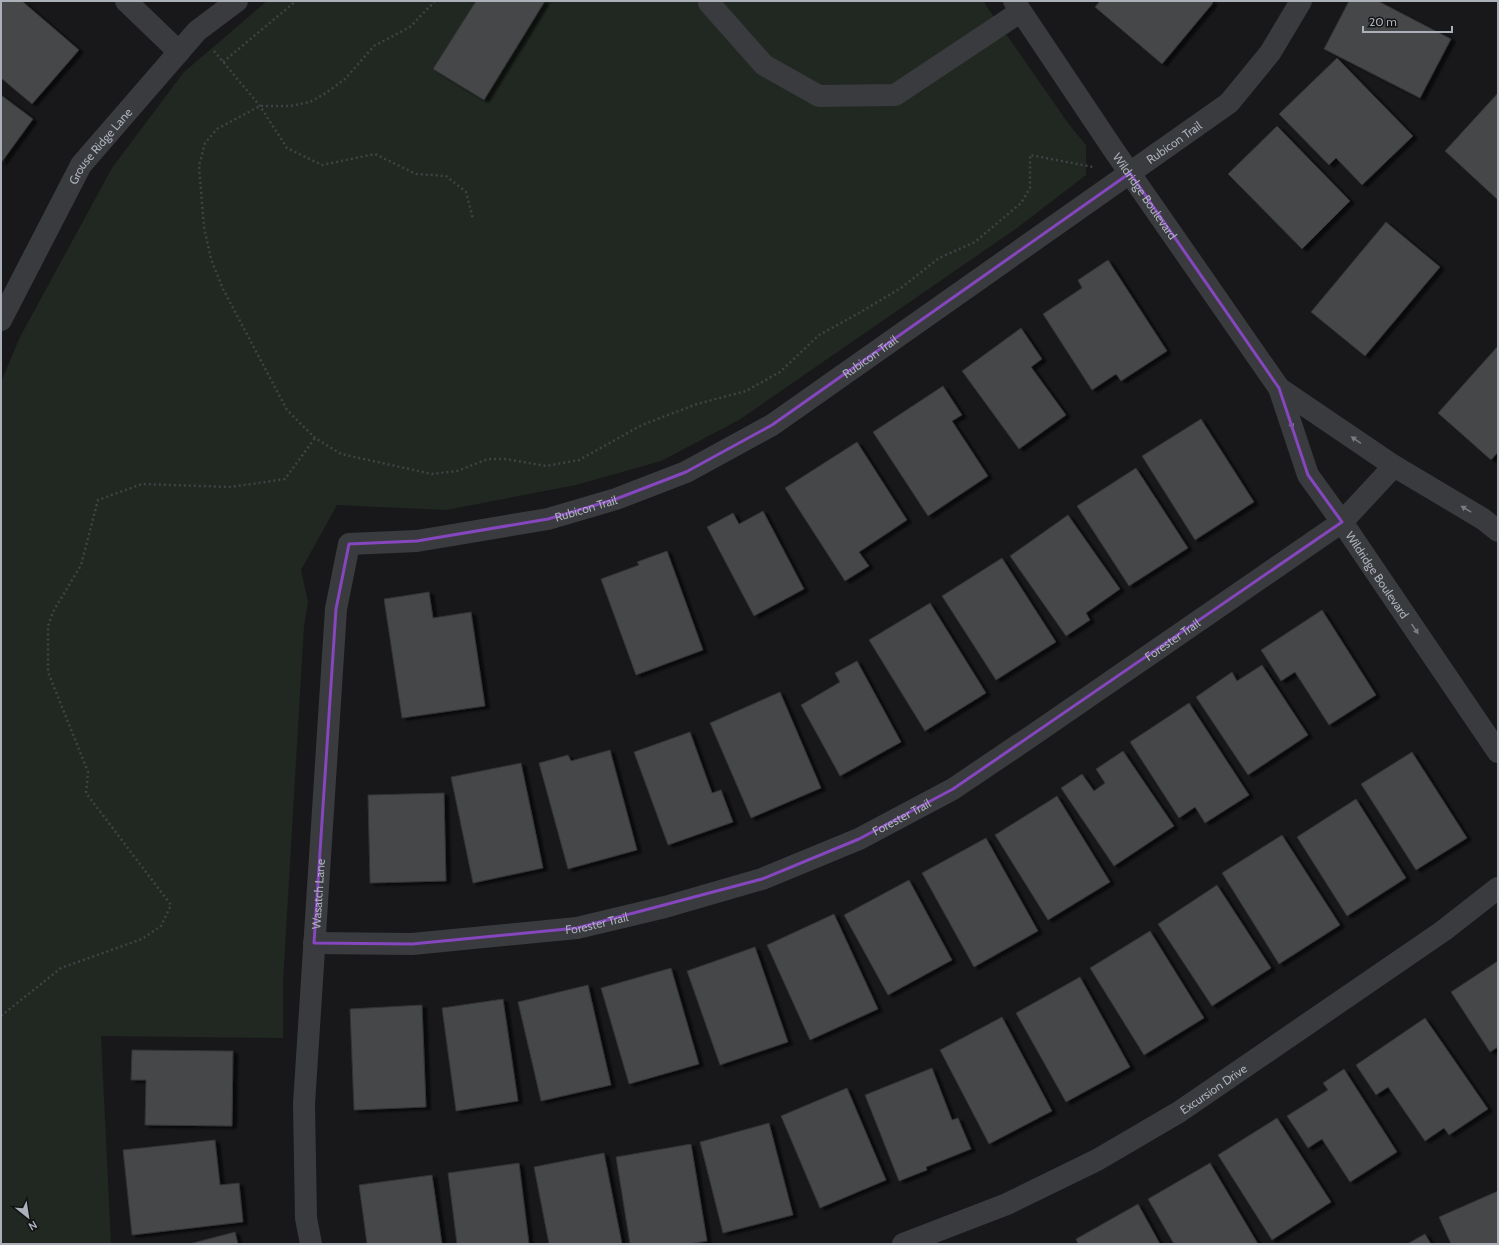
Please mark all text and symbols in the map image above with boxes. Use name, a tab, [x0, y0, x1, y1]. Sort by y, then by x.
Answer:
scale bar	[1363, 8, 1452, 34]
text: 20 m	[1369, 14, 1397, 29]
street label: Grouse Ridge Lane	[65, 104, 135, 187]
street label: Rubicon Trail	[1143, 117, 1204, 167]
street label: Wildridge Boulevard	[1110, 150, 1181, 242]
street label: Rubicon Trail	[839, 332, 900, 381]
one-way arrow	[1288, 418, 1294, 430]
one-way arrow	[1351, 436, 1361, 444]
street label: Rubicon Trail	[553, 492, 619, 524]
one-way arrow	[1460, 505, 1472, 512]
street label: Wildridge Boulevard	[1343, 528, 1413, 621]
street label: Forester Trail	[1141, 615, 1203, 663]
one-way arrow	[1411, 624, 1419, 634]
street label: Forester Trail	[869, 795, 933, 838]
street label: Wasatch Lane	[308, 858, 327, 930]
street label: Forester Trail	[565, 909, 630, 937]
street label: Excursion Drive	[1177, 1060, 1250, 1117]
north arrow	[8, 1197, 48, 1237]
text: N	[26, 1218, 40, 1234]

